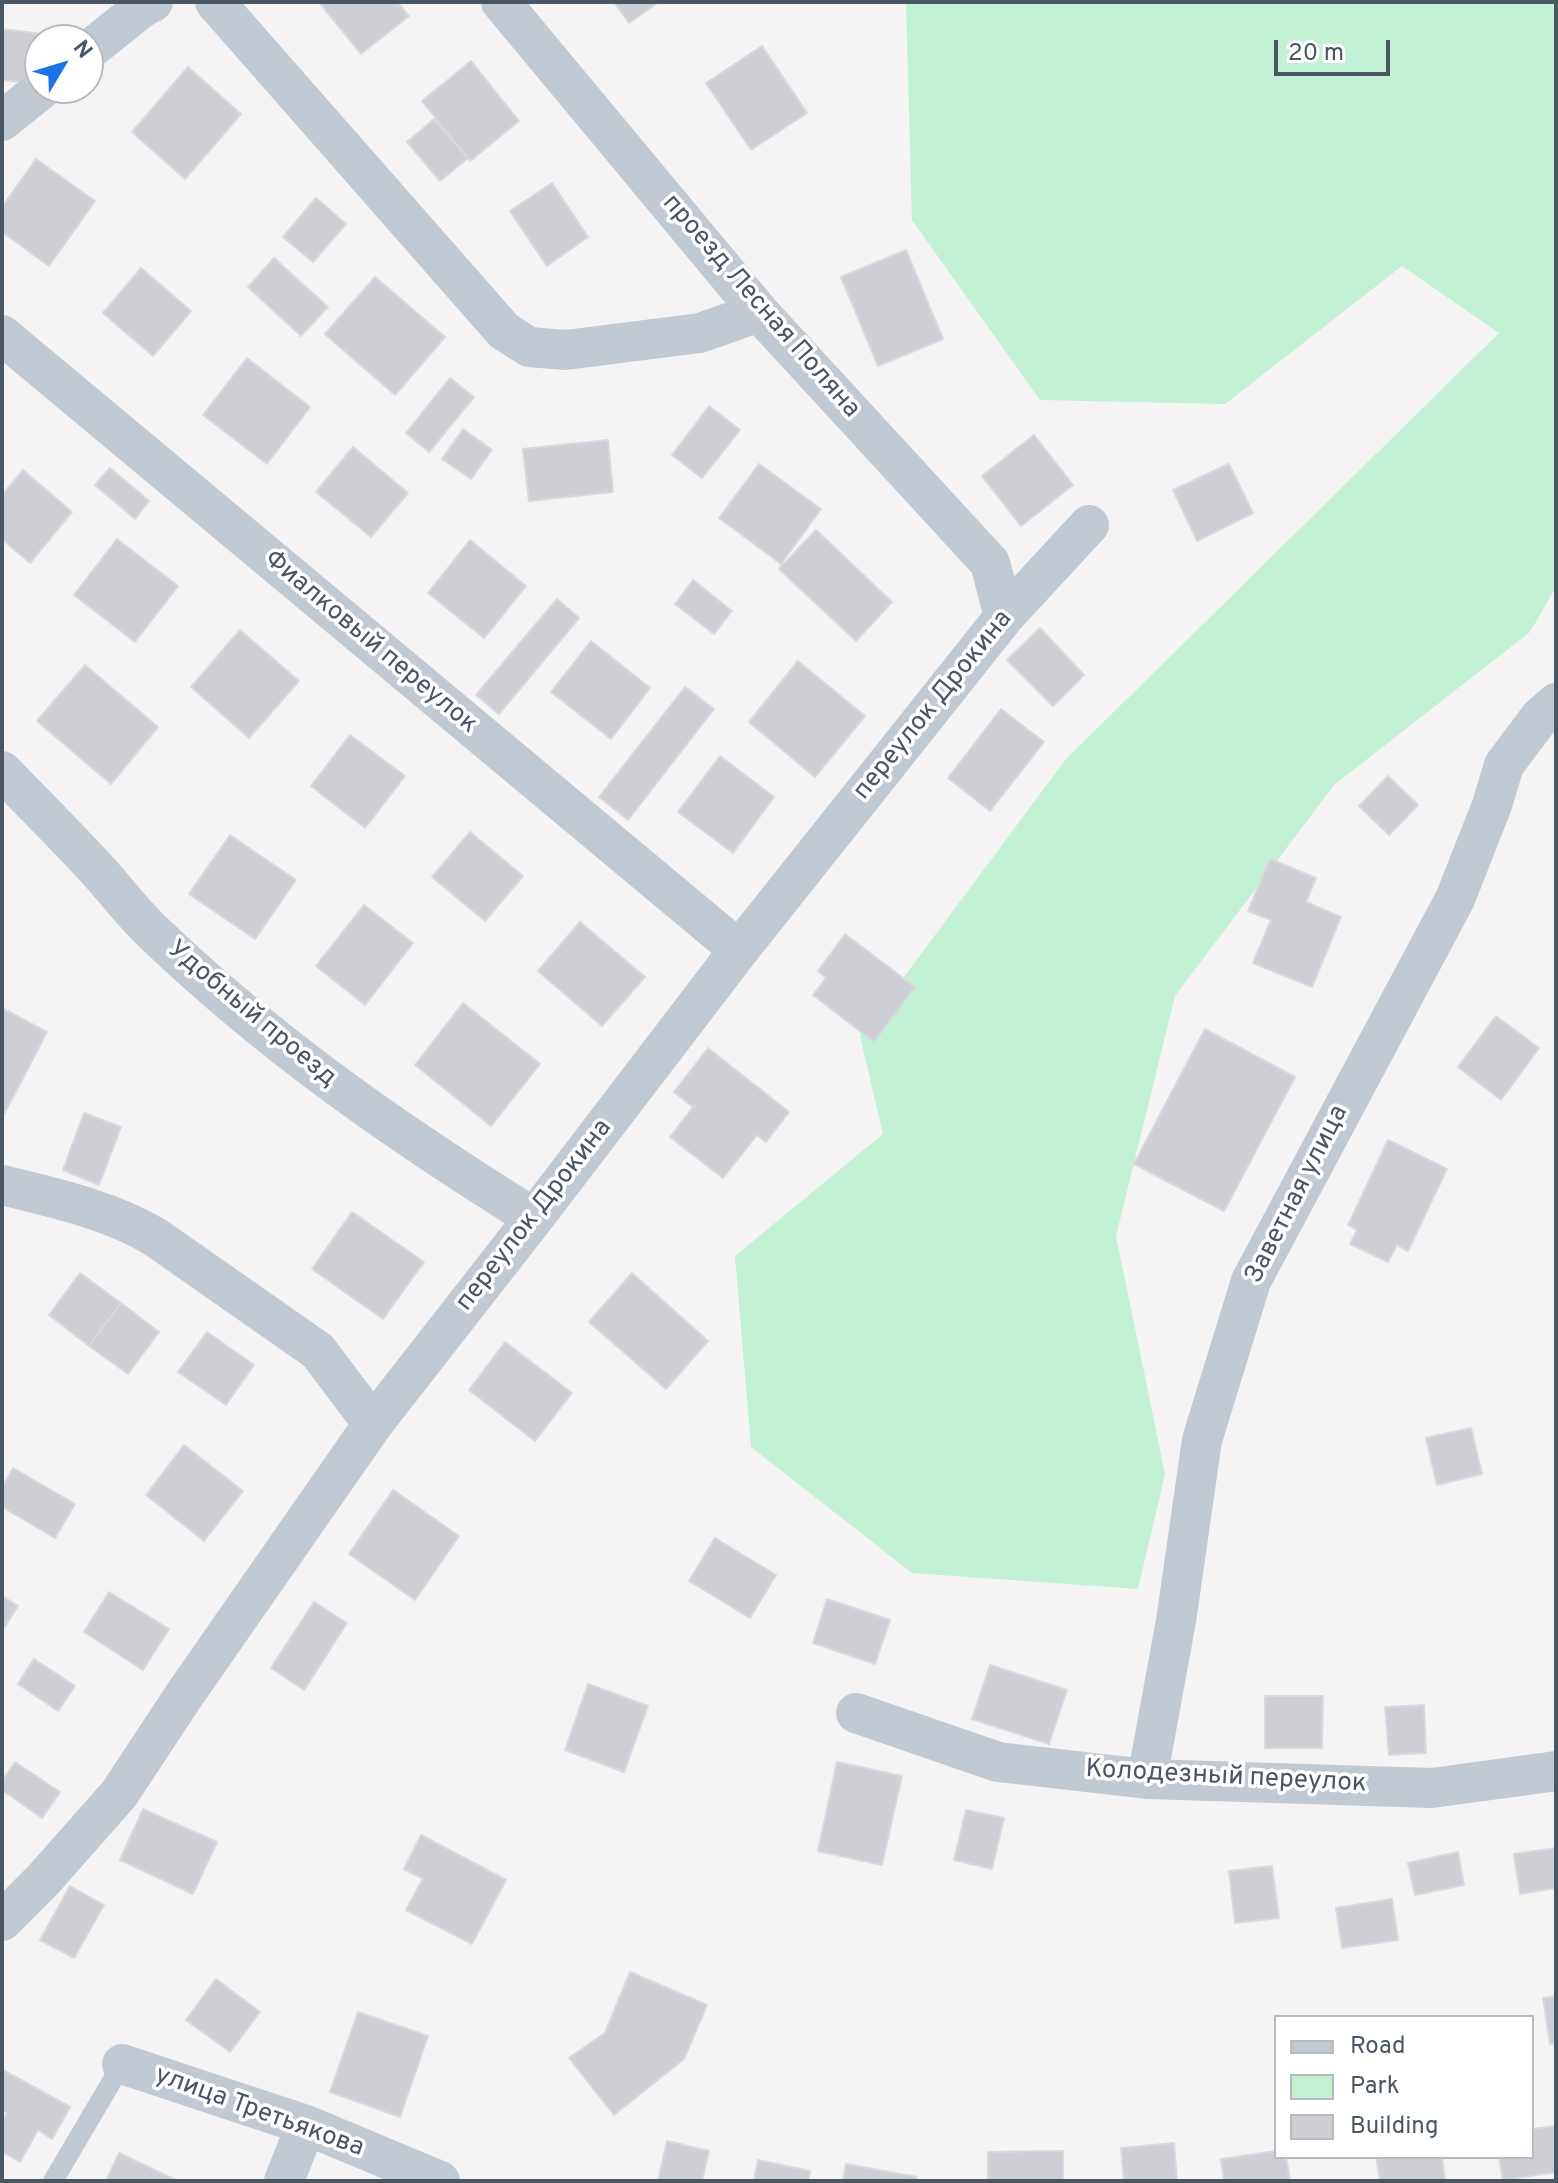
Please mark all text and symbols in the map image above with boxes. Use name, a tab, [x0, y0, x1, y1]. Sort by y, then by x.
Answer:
north arrow	[24, 24, 104, 104]
scale bar	[1278, 24, 1394, 74]
text: N	[66, 36, 97, 65]
text: 20 m	[1288, 39, 1344, 69]
street label: проезд Лесная Поляна	[654, 189, 866, 425]
street label: Фиалковый переулок	[257, 545, 483, 741]
street label: переулок Дрокина	[848, 605, 1020, 807]
street label: Удобный проезд	[160, 935, 342, 1095]
street label: Заветная улица	[1240, 1101, 1356, 1289]
street label: переулок Дрокина	[450, 1114, 620, 1318]
street label: Колодезный переулок	[1085, 1755, 1367, 1801]
legend	[1274, 2015, 1534, 2159]
text: Road	[1350, 2032, 1406, 2062]
street label: улица Третьякова	[150, 2061, 368, 2165]
text: Park	[1350, 2072, 1400, 2102]
text: Building	[1350, 2112, 1439, 2142]

